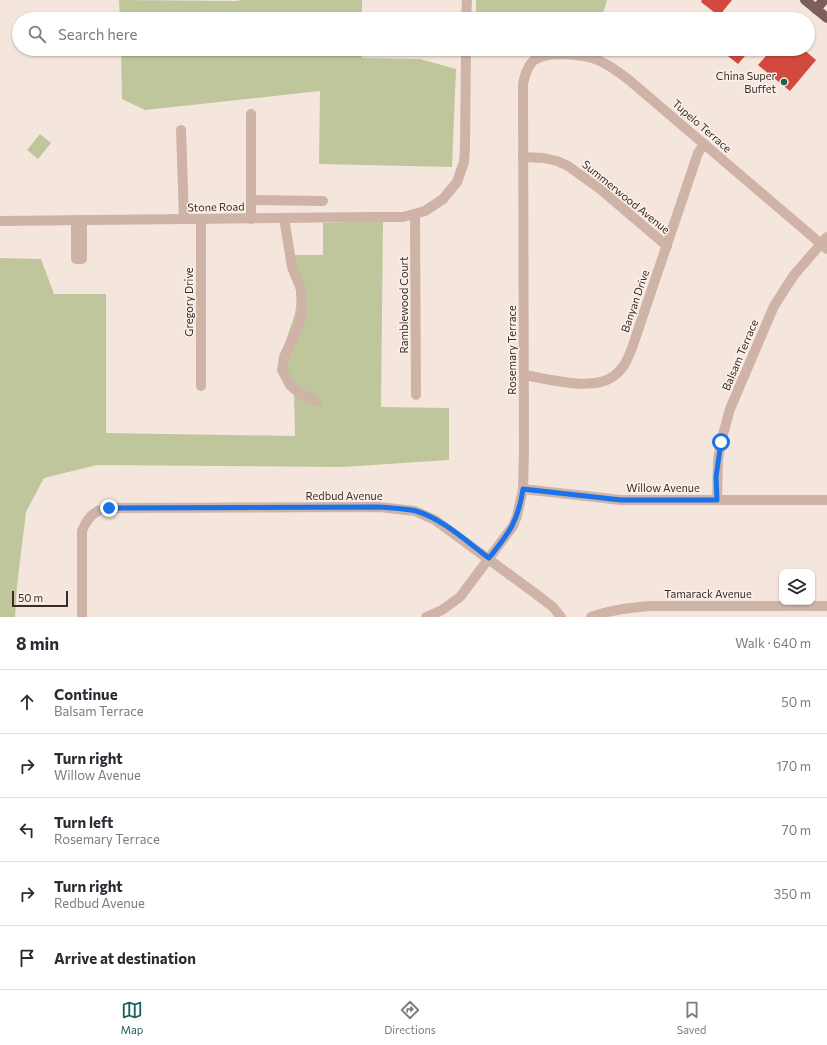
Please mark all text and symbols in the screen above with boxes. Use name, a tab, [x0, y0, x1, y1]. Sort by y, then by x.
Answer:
search box	[12, 12, 815, 56]
icon: search	[26, 23, 48, 45]
text: Search here	[58, 25, 137, 43]
place label: China Super Buffet	[716, 69, 777, 95]
marker: China Super Buffet	[779, 77, 789, 87]
street label: Tupelo Terrace	[670, 97, 735, 155]
street label: Summerwood Avenue	[580, 157, 673, 236]
street label: Stone Road	[187, 200, 245, 213]
street label: Ramblewood Court	[397, 256, 410, 354]
street label: Gregory Drive	[182, 267, 195, 337]
street label: Banyan Drive	[618, 268, 651, 334]
street label: Rosemary Terrace	[505, 305, 518, 395]
street label: Balsam Terrace	[719, 317, 760, 392]
route start	[712, 433, 730, 451]
street label: Willow Avenue	[626, 481, 700, 494]
street label: Redbud Avenue	[306, 489, 383, 502]
route end	[100, 499, 118, 517]
map controls	[779, 569, 815, 605]
button: layers	[779, 569, 815, 605]
street label: Tamarack Avenue	[664, 587, 752, 600]
scale bar	[12, 589, 68, 608]
text: 50 m	[18, 591, 43, 604]
text: 8 min	[16, 633, 59, 654]
text: Walk · 640 m	[735, 635, 811, 651]
text: Continue	[54, 685, 118, 703]
icon: ahead	[16, 691, 38, 713]
text: 50 m	[781, 694, 811, 710]
text: Balsam Terrace	[54, 703, 144, 719]
text: Turn right	[54, 749, 123, 767]
icon: right	[16, 755, 38, 777]
text: 170 m	[776, 758, 811, 774]
text: Willow Avenue	[54, 767, 141, 783]
text: Turn left	[54, 813, 113, 831]
icon: left	[16, 819, 38, 841]
text: 70 m	[782, 822, 811, 838]
text: Rosemary Terrace	[54, 831, 160, 847]
text: Turn right	[54, 877, 123, 895]
icon: right	[16, 883, 38, 905]
text: 350 m	[774, 886, 811, 902]
text: Redbud Avenue	[54, 895, 145, 911]
icon: arrive	[16, 947, 38, 969]
text: Arrive at destination	[54, 949, 196, 967]
tab: Map	[121, 999, 143, 1036]
tab: Directions	[384, 999, 436, 1036]
tab: Saved	[677, 999, 706, 1036]

